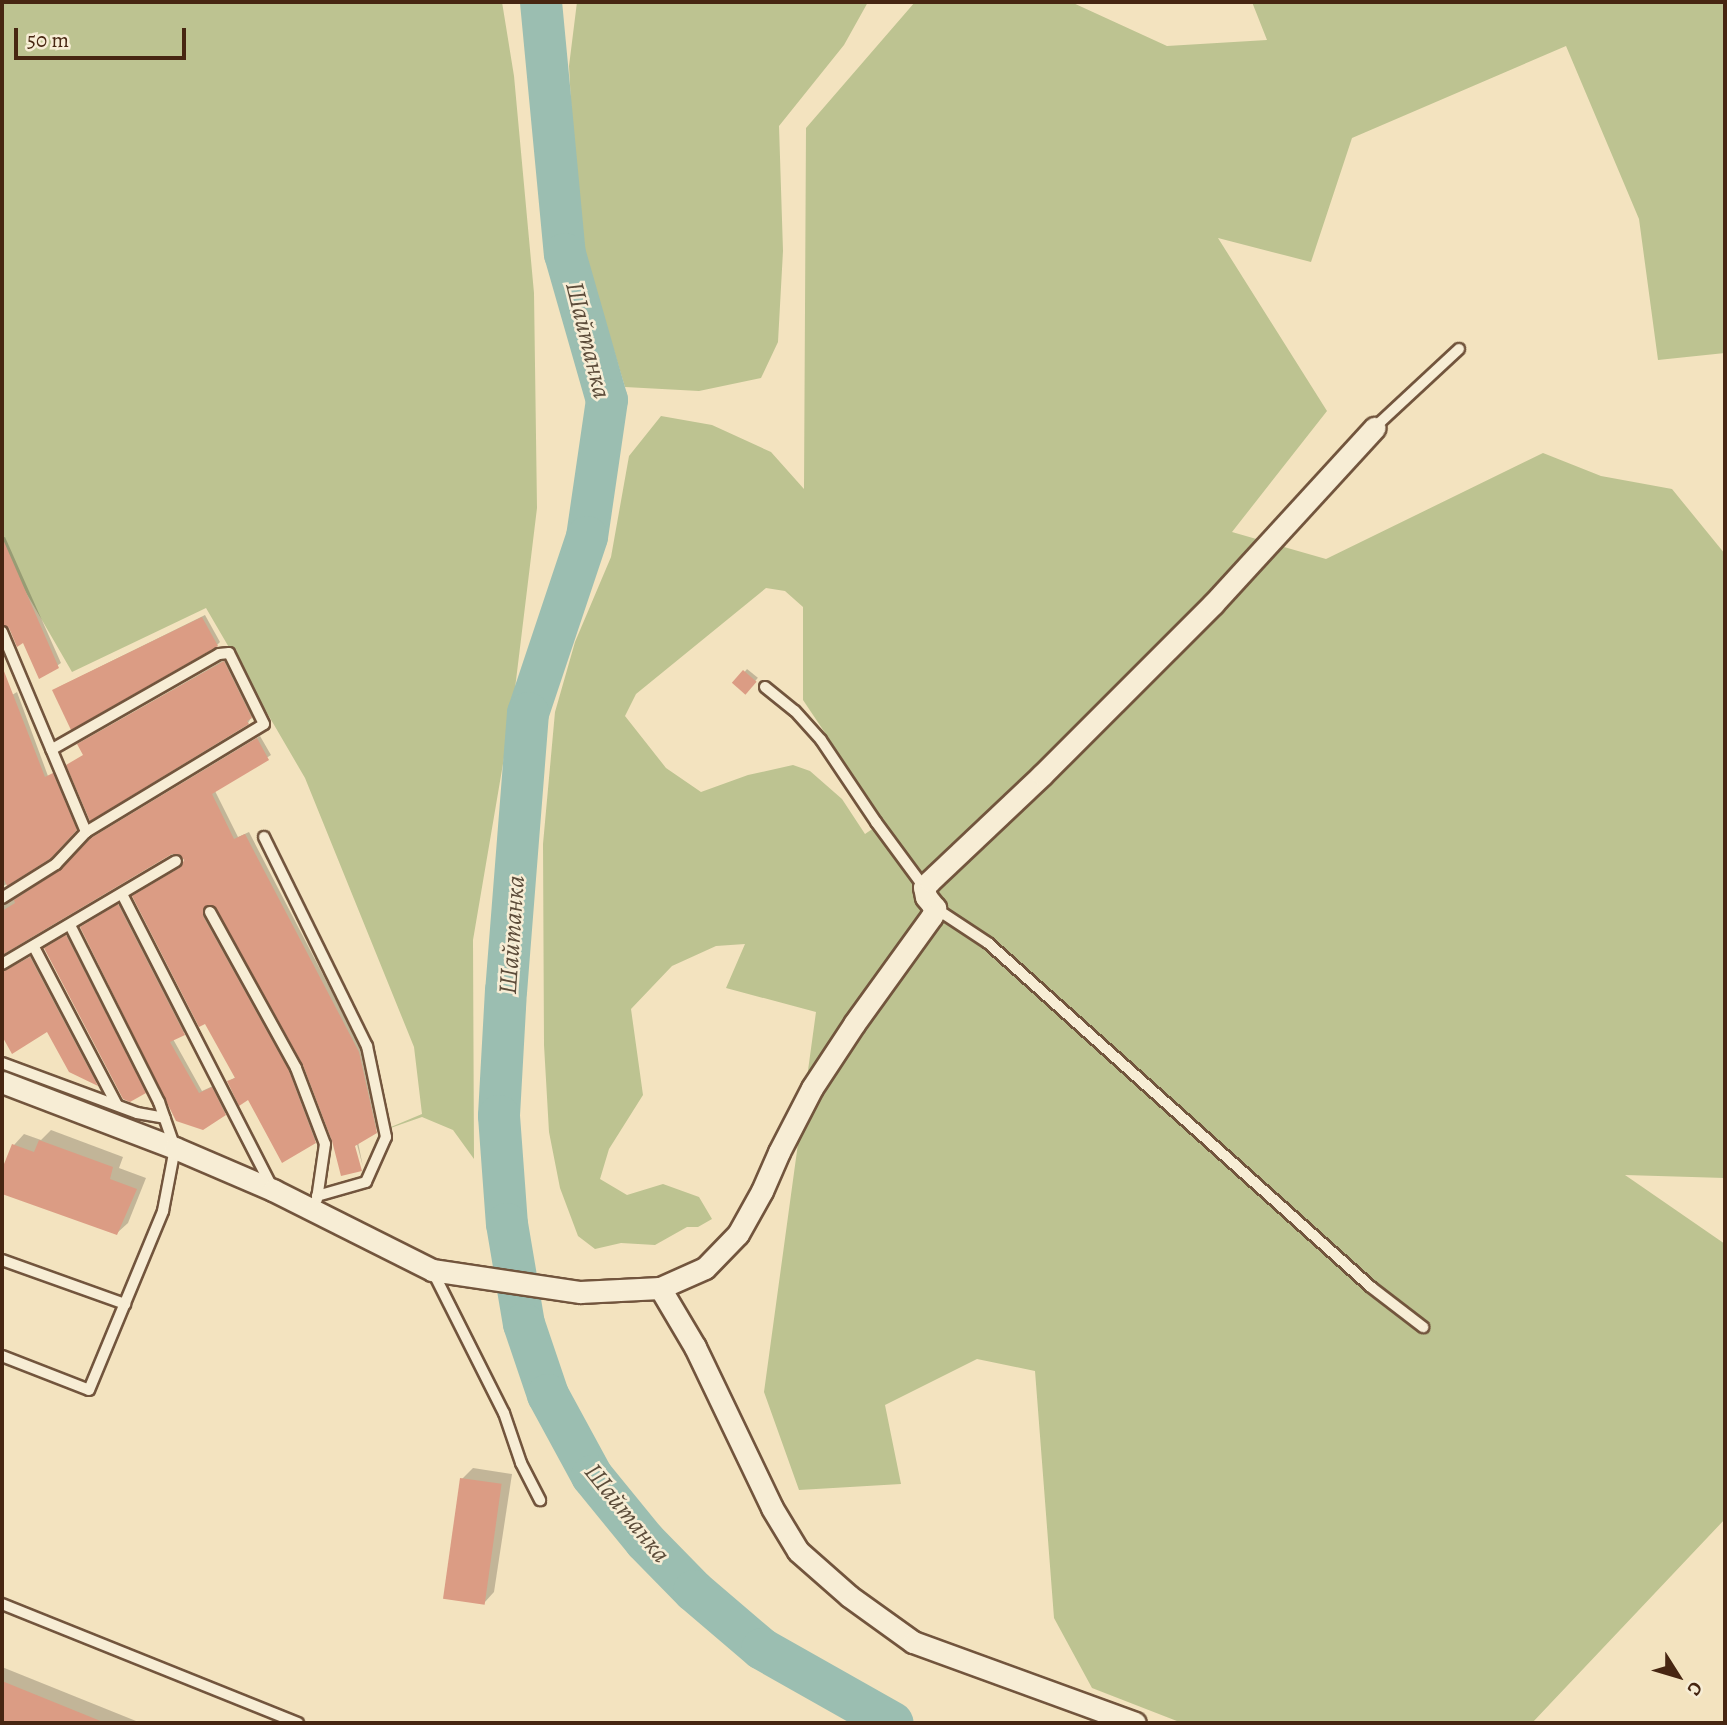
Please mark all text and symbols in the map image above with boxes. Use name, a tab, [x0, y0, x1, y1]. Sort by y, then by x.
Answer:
scale bar	[18, 14, 189, 58]
text: 50 m	[27, 26, 69, 54]
water label: Шайтанка	[558, 278, 618, 402]
water label: Шайтанка	[492, 874, 532, 996]
water label: Шайтанка	[577, 1457, 677, 1569]
north arrow	[1643, 1641, 1713, 1711]
text: С	[1681, 1676, 1709, 1701]

